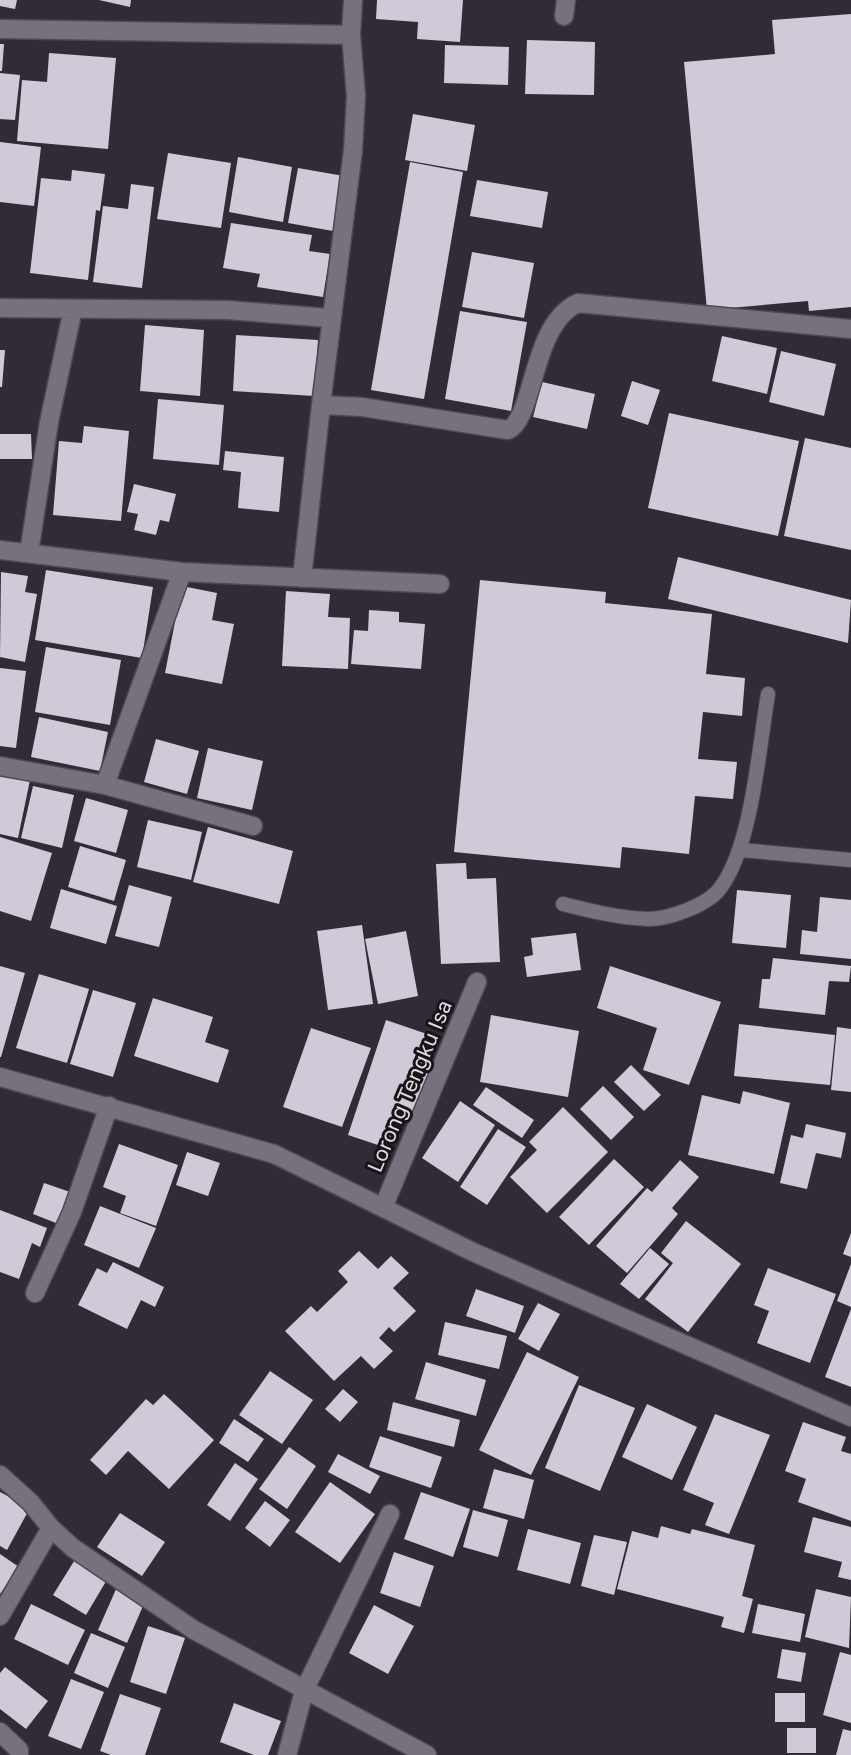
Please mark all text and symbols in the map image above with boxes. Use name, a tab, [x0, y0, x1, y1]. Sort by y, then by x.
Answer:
street label: Lorong Tengku Isa	[361, 996, 457, 1176]

